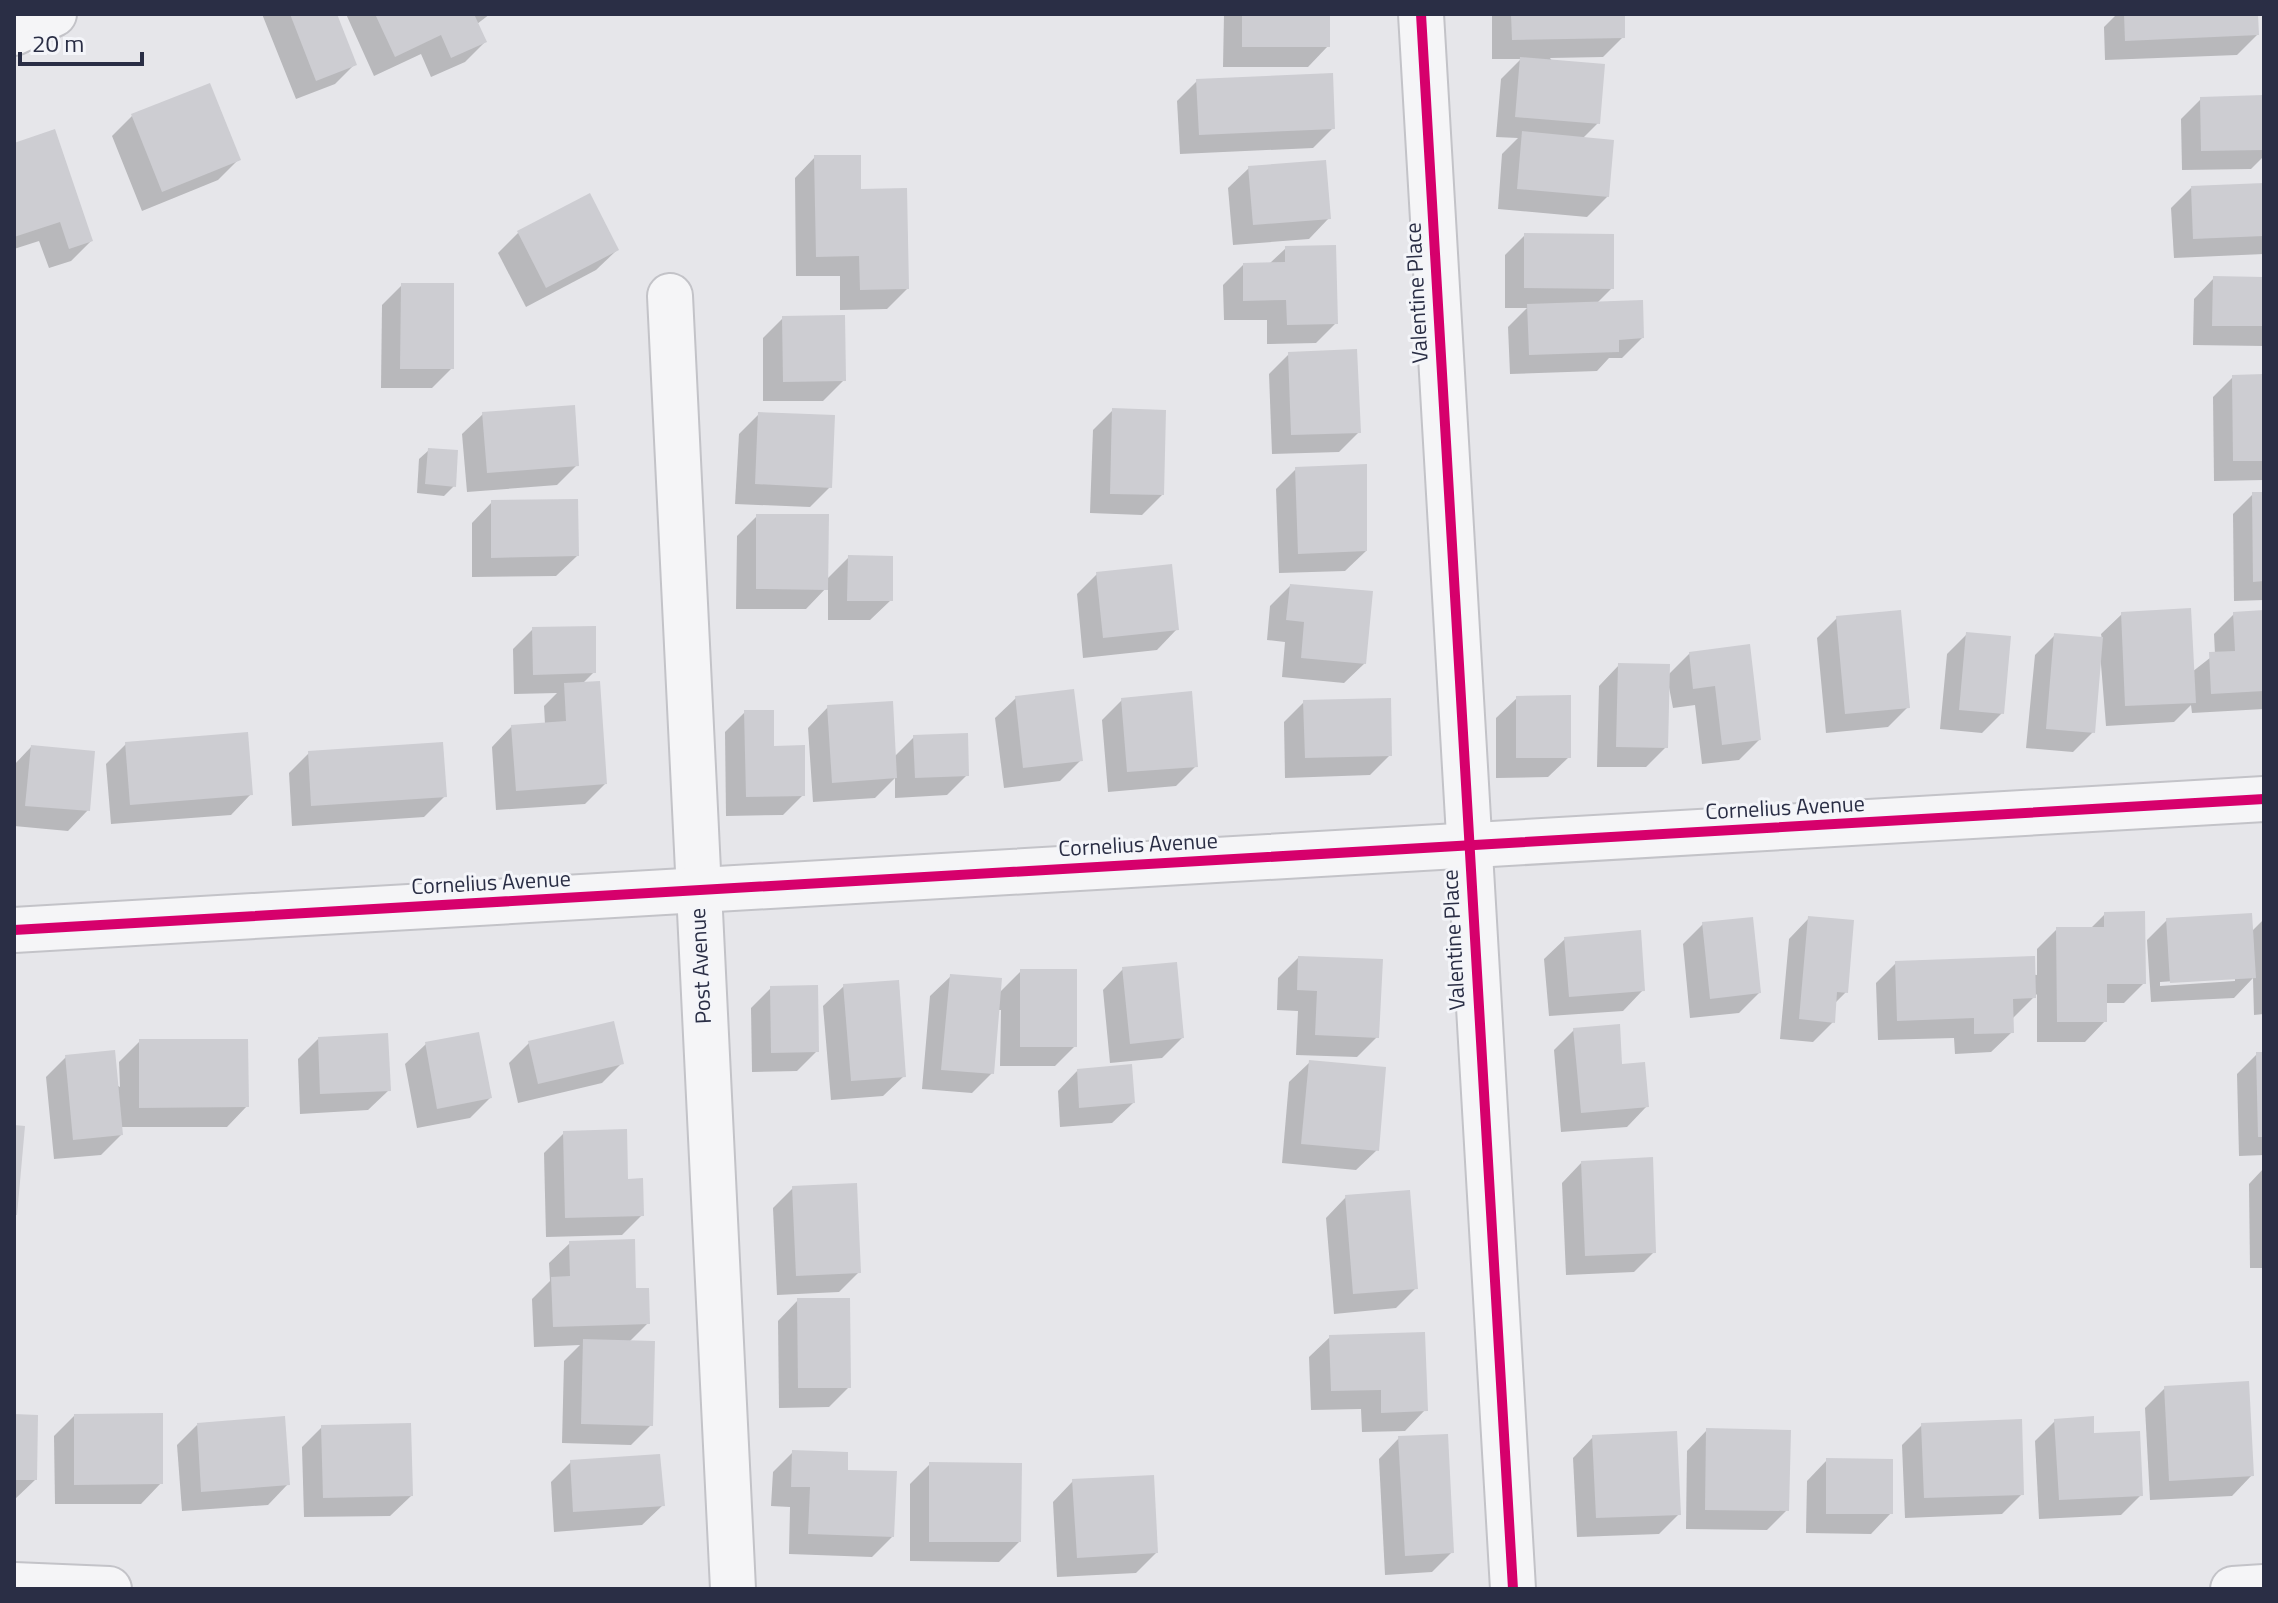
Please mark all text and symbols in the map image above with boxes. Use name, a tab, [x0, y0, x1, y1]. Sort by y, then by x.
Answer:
scale bar	[20, 16, 142, 66]
text: 20 m	[32, 25, 84, 61]
street label: Valentine Place	[1395, 222, 1437, 364]
street label: Cornelius Avenue	[1705, 786, 1865, 828]
street label: Cornelius Avenue	[1058, 823, 1218, 865]
street label: Cornelius Avenue	[411, 861, 571, 903]
street label: Valentine Place	[1432, 869, 1474, 1011]
street label: Post Avenue	[680, 907, 720, 1025]

